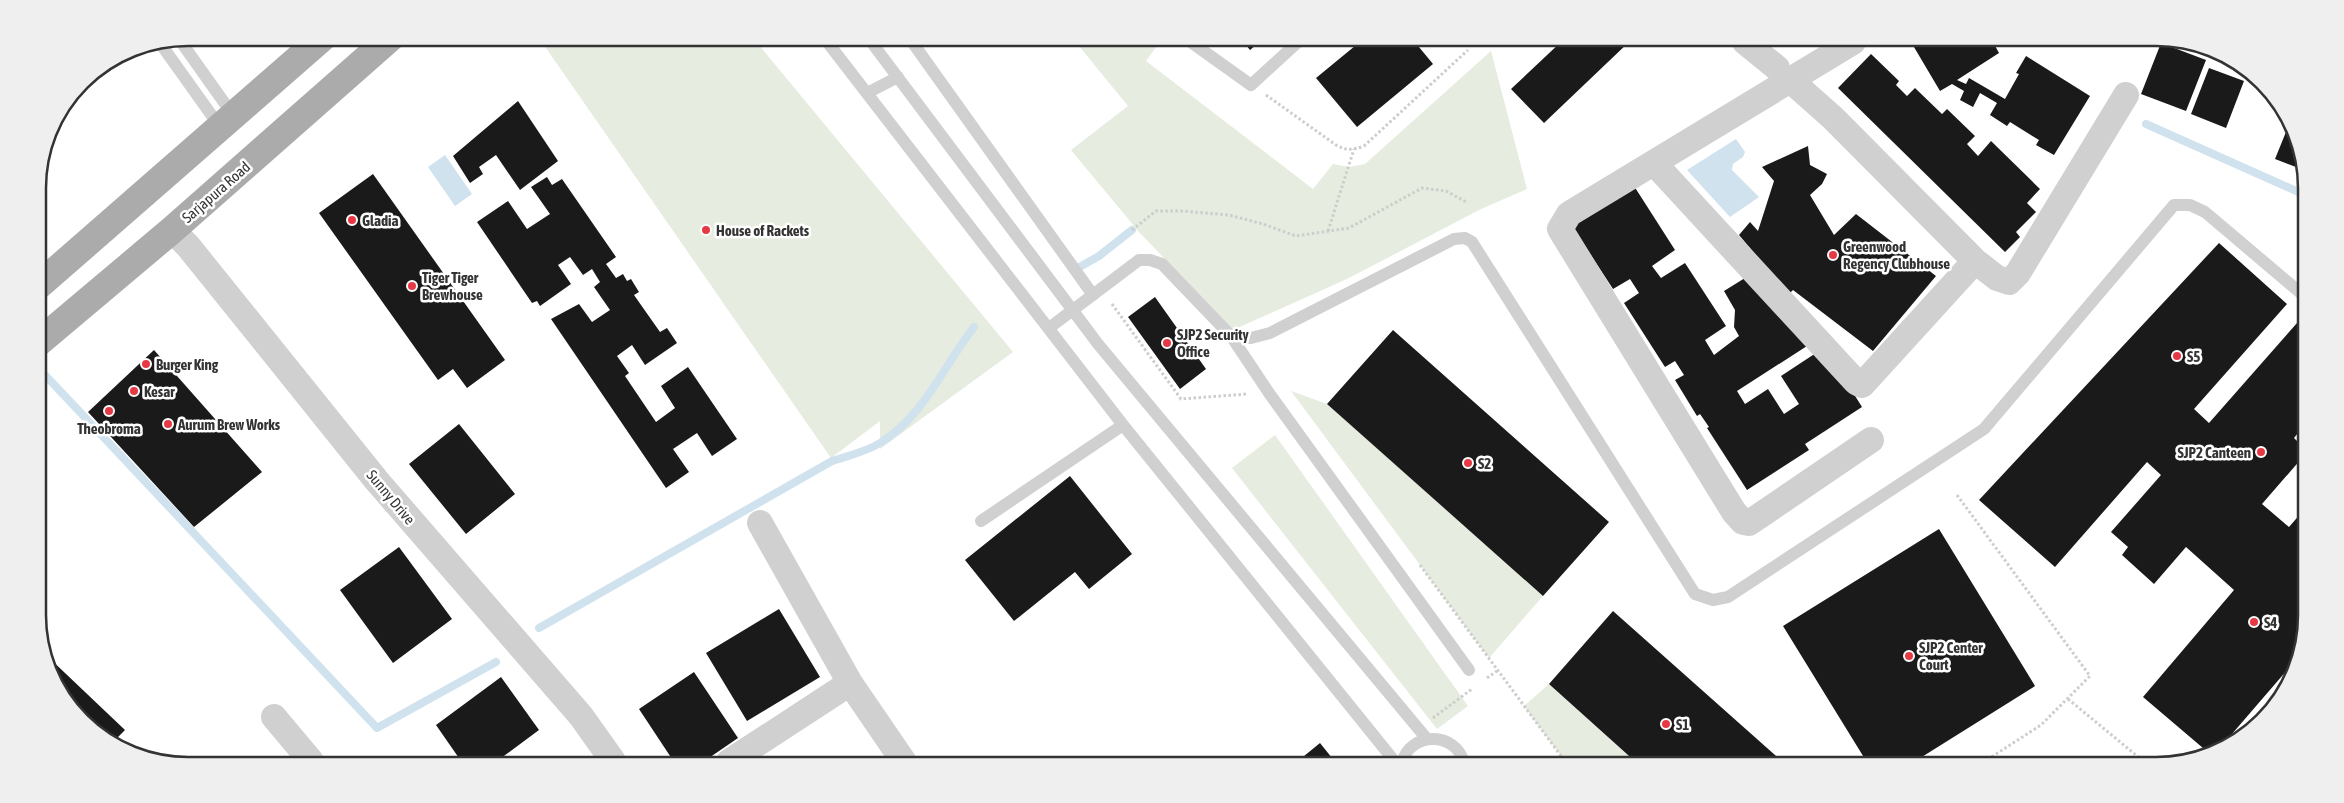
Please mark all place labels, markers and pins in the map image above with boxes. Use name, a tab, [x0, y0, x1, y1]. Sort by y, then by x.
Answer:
place label: Gladia	[362, 212, 398, 229]
marker: Gladia	[346, 214, 358, 226]
place label: House of Rackets	[716, 222, 810, 239]
marker: House of Rackets	[700, 224, 712, 236]
place label: Greenwood Regency Clubhouse	[1843, 238, 1950, 272]
marker: Greenwood Regency Clubhouse	[1827, 249, 1839, 261]
place label: Tiger Tiger Brewhouse	[422, 269, 483, 303]
marker: Tiger Tiger Brewhouse	[406, 280, 418, 292]
place label: SJP2 Security Office	[1177, 326, 1250, 360]
marker: SJP2 Security Office	[1161, 337, 1173, 349]
place label: S5	[2187, 348, 2200, 365]
marker: S5	[2171, 350, 2183, 362]
place label: Burger King	[156, 356, 219, 373]
marker: Burger King	[140, 358, 152, 370]
place label: Kesar	[144, 383, 175, 400]
marker: Kesar	[128, 385, 140, 397]
marker: Theobroma	[103, 405, 115, 417]
place label: Aurum Brew Works	[177, 416, 281, 433]
marker: Aurum Brew Works	[162, 418, 174, 430]
place label: Theobroma	[77, 420, 141, 437]
place label: SJP2 Canteen	[2177, 444, 2251, 461]
marker: SJP2 Canteen	[2255, 446, 2267, 458]
place label: S2	[1478, 455, 1491, 472]
marker: S2	[1462, 457, 1474, 469]
place label: S4	[2264, 614, 2277, 631]
marker: S4	[2248, 616, 2260, 628]
place label: SJP2 Center Court	[1919, 639, 1983, 673]
marker: SJP2 Center Court	[1903, 650, 1915, 662]
place label: S1	[1676, 716, 1689, 733]
marker: S1	[1660, 718, 1672, 730]

